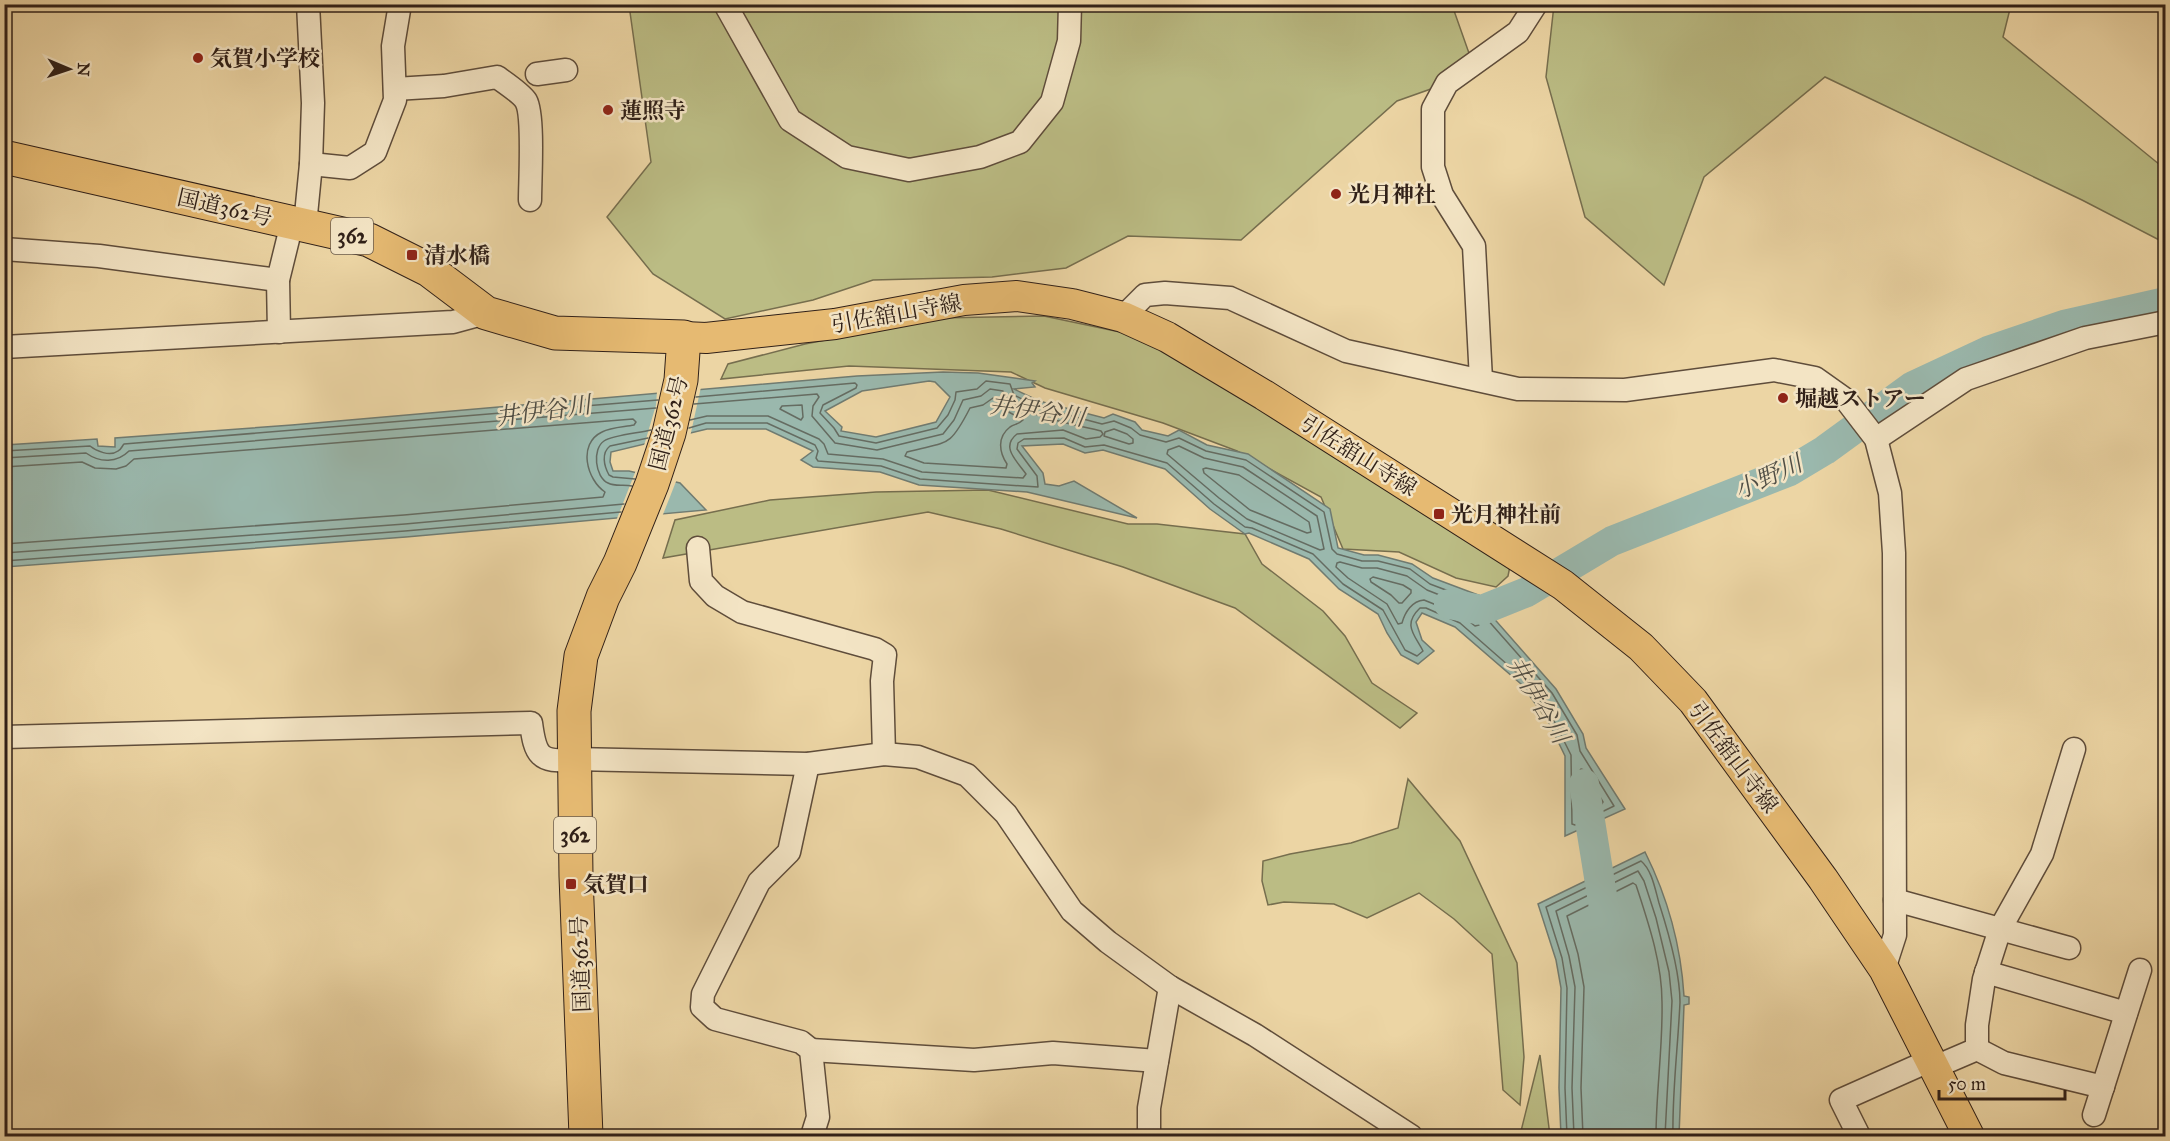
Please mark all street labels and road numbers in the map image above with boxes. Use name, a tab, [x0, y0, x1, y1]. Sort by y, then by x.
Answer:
street label: 国道362号	[175, 183, 275, 232]
road number: 362	[331, 218, 373, 254]
street label: 引佐舘山寺線	[829, 289, 963, 338]
street label: 国道362号	[644, 373, 693, 473]
street label: 引佐舘山寺線	[1296, 409, 1422, 502]
street label: 引佐舘山寺線	[1683, 696, 1784, 818]
road number: 362	[554, 817, 596, 853]
street label: 国道362号	[565, 915, 596, 1013]

